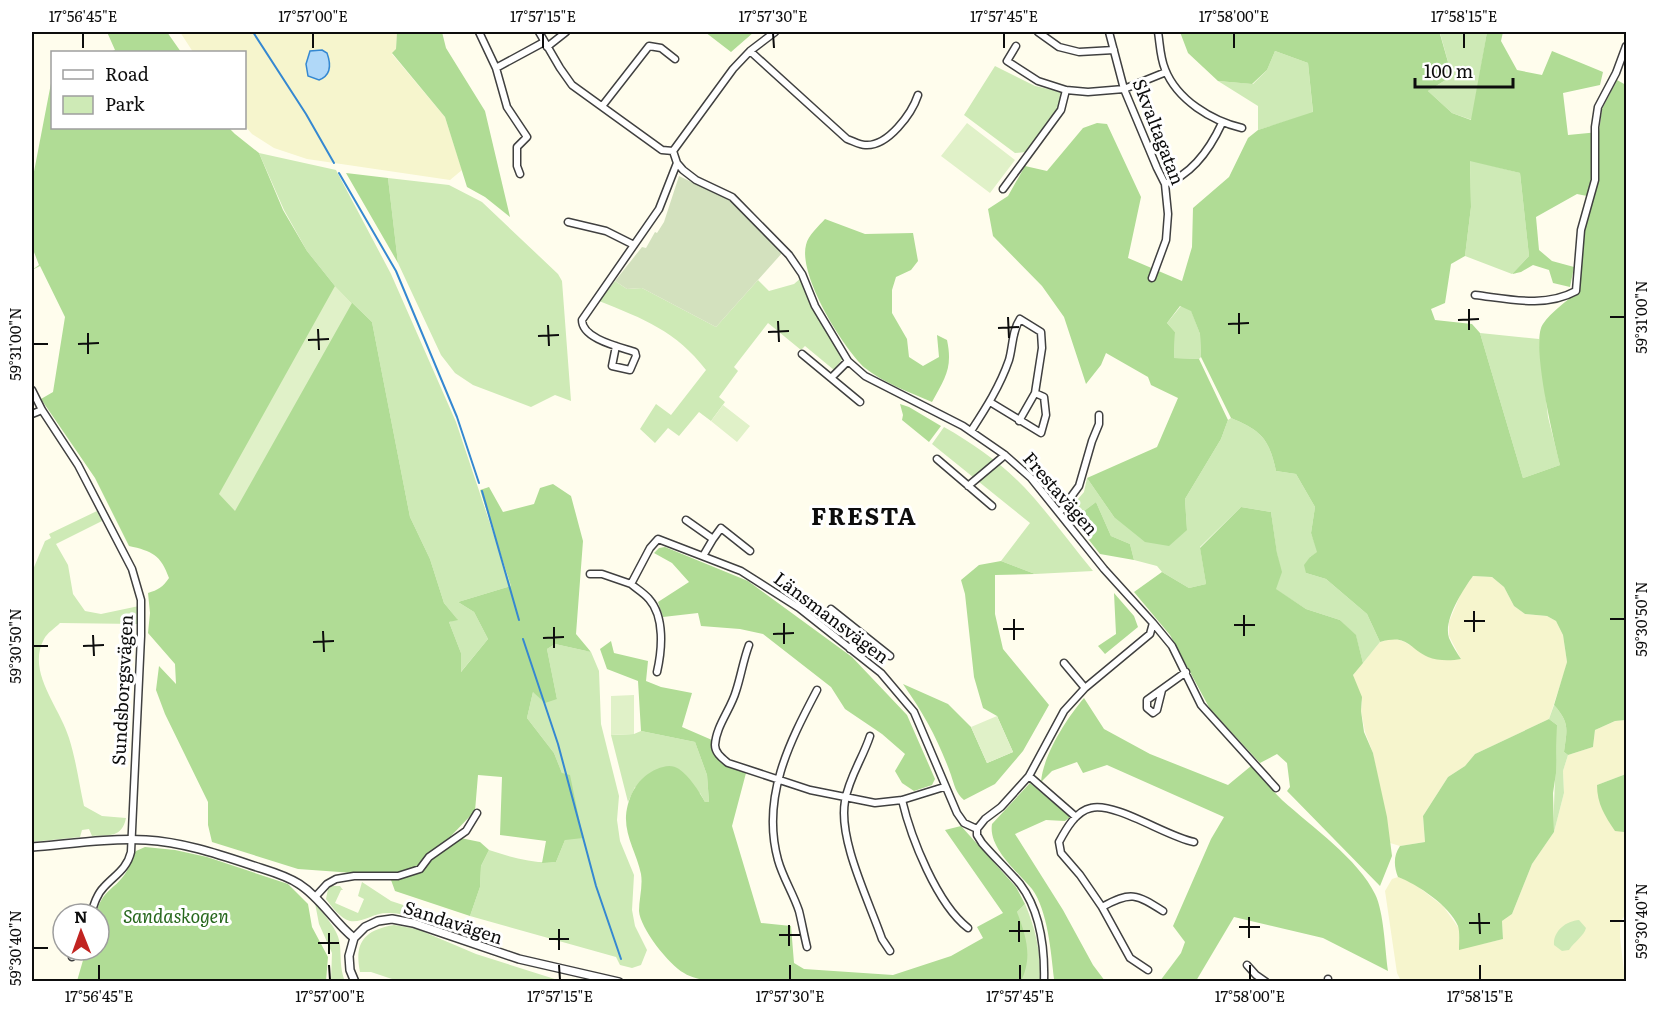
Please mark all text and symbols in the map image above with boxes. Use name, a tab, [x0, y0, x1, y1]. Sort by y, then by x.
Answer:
text: 17°56'45"E	[49, 4, 117, 27]
text: 17°57'00"E	[278, 4, 348, 27]
text: 17°57'15"E	[510, 4, 576, 27]
text: 17°57'30"E	[738, 4, 808, 27]
text: 17°57'45"E	[970, 4, 1038, 27]
text: 17°58'00"E	[1199, 4, 1269, 27]
text: 17°58'15"E	[1431, 4, 1497, 27]
legend	[51, 51, 246, 129]
scale bar	[1415, 51, 1512, 89]
text: 100 m	[1424, 57, 1473, 84]
text: Road	[105, 60, 149, 87]
street label: Skvaltagatan	[1127, 74, 1192, 189]
text: Park	[105, 90, 146, 117]
text: 59°31'00"N	[1629, 280, 1652, 354]
text: 59°31'00"N	[3, 307, 26, 381]
street label: Frestavägen	[1017, 445, 1105, 541]
district label: FRESTA	[811, 497, 917, 532]
street label: Länsmansvägen	[769, 564, 895, 669]
text: 59°30'50"N	[1629, 581, 1652, 657]
text: 59°30'50"N	[3, 608, 26, 684]
street label: Sundsborgsvägen	[104, 614, 139, 766]
text: 59°30'40"N	[1629, 883, 1652, 959]
street label: Sandavägen	[400, 893, 507, 950]
north arrow	[51, 902, 111, 962]
park label: Sandaskogen	[123, 902, 229, 929]
text: N	[74, 904, 88, 928]
text: 59°30'40"N	[3, 910, 26, 986]
text: 17°56'45"E	[65, 984, 133, 1007]
text: 17°57'00"E	[295, 984, 365, 1007]
text: 17°57'15"E	[527, 984, 593, 1007]
text: 17°57'30"E	[755, 984, 825, 1007]
text: 17°57'45"E	[986, 984, 1054, 1007]
text: 17°58'00"E	[1215, 984, 1285, 1007]
text: 17°58'15"E	[1447, 984, 1513, 1007]

